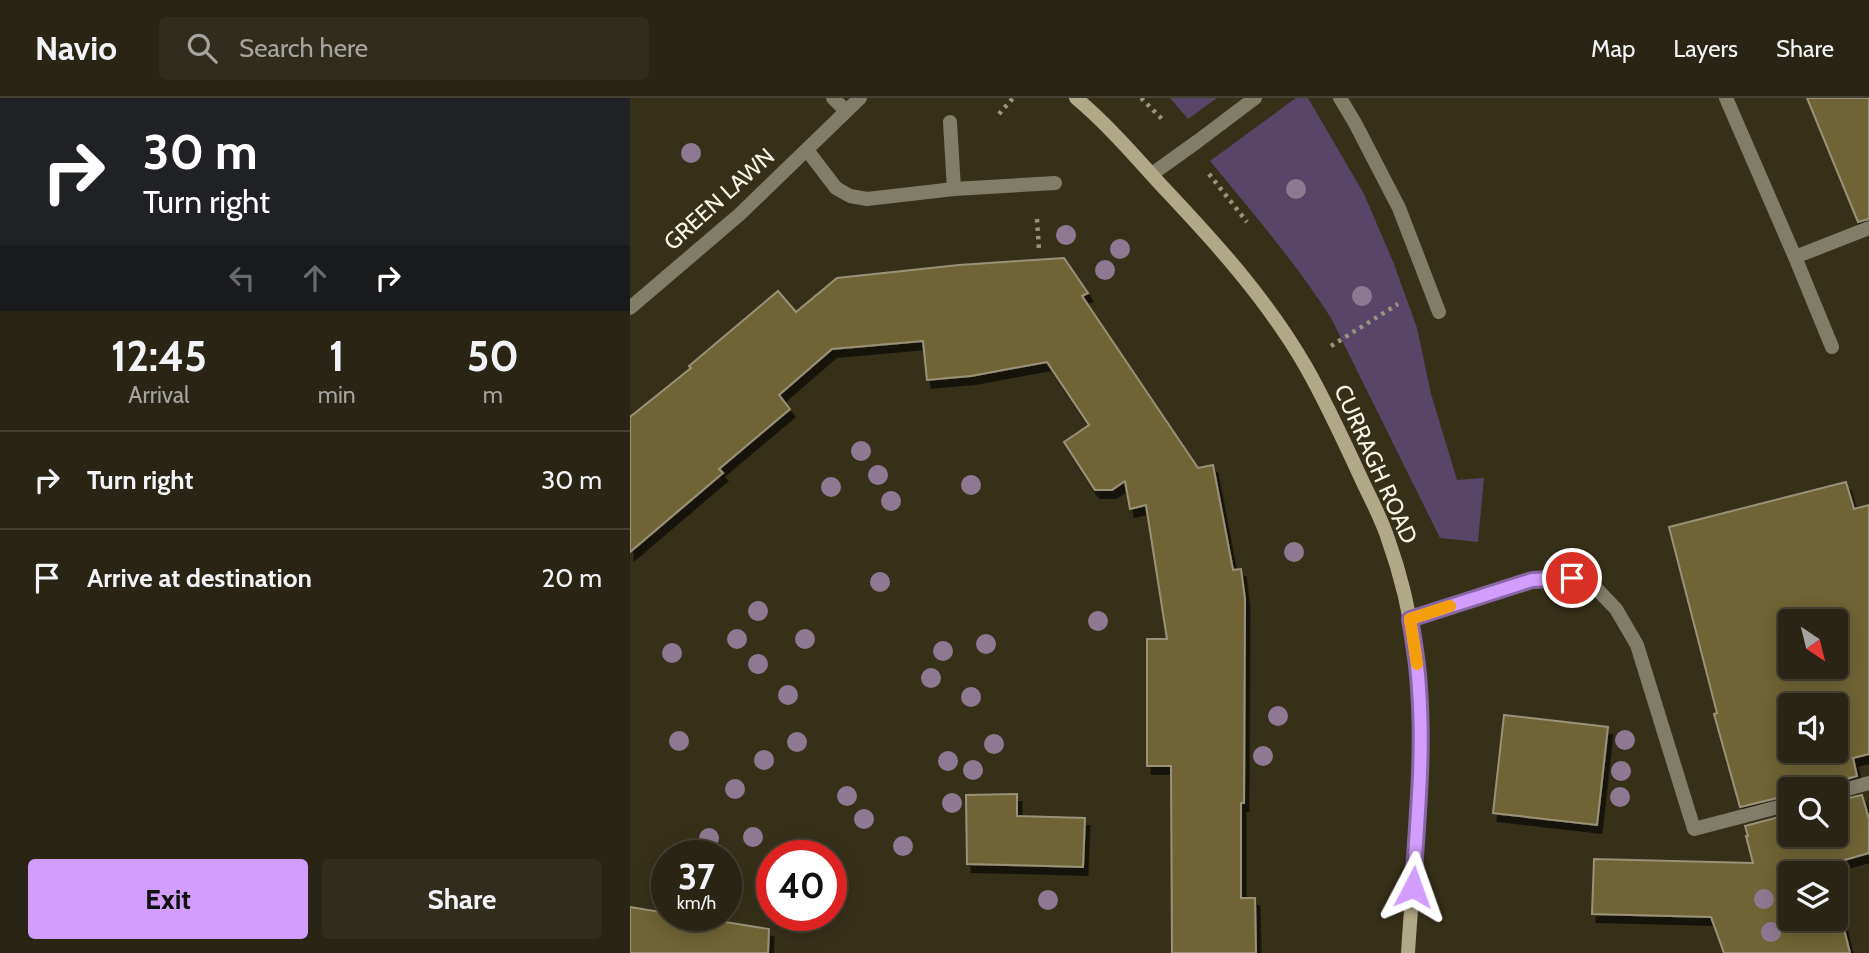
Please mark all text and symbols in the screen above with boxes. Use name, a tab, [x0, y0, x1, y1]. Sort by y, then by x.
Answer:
search box	[159, 17, 649, 80]
text: Navio	[35, 28, 117, 68]
icon: search	[183, 29, 221, 67]
text: Search here	[239, 32, 368, 64]
text: Map	[1591, 34, 1635, 63]
text: Layers	[1673, 34, 1738, 63]
text: Share	[1776, 34, 1834, 63]
text: 30 m	[143, 122, 258, 181]
icon: right	[28, 126, 119, 217]
street label: GREEN LAWN	[658, 142, 780, 256]
text: Turn right	[143, 182, 270, 221]
icon: left	[223, 259, 261, 297]
icon: ahead	[296, 259, 334, 297]
icon: right	[369, 259, 407, 297]
text: 12:45	[111, 330, 207, 382]
text: 1	[329, 330, 344, 382]
text: 50	[467, 330, 519, 382]
street label: CURRAGH ROAD	[1328, 380, 1424, 548]
text: Arrival	[128, 381, 190, 409]
text: min	[318, 381, 356, 409]
text: m	[483, 381, 503, 409]
icon: right	[28, 461, 66, 499]
text: Turn right	[87, 464, 193, 496]
text: 30 m	[541, 464, 602, 496]
pin	[1542, 548, 1602, 608]
icon: arrive	[28, 559, 66, 597]
icon: arrive	[1553, 559, 1591, 597]
text: Arrive at destination	[87, 562, 312, 594]
text: 20 m	[542, 562, 602, 594]
north arrow	[1778, 609, 1848, 679]
map controls	[1778, 609, 1848, 931]
button: sound	[1778, 693, 1848, 763]
button: search	[1778, 777, 1848, 847]
speed limit sign: 40	[756, 840, 847, 931]
position arrow	[1376, 850, 1450, 924]
text: 37	[678, 855, 715, 898]
button: Exit	[28, 859, 308, 939]
button: Share	[322, 859, 602, 939]
button: layers	[1778, 861, 1848, 931]
text: km/h	[677, 892, 716, 914]

